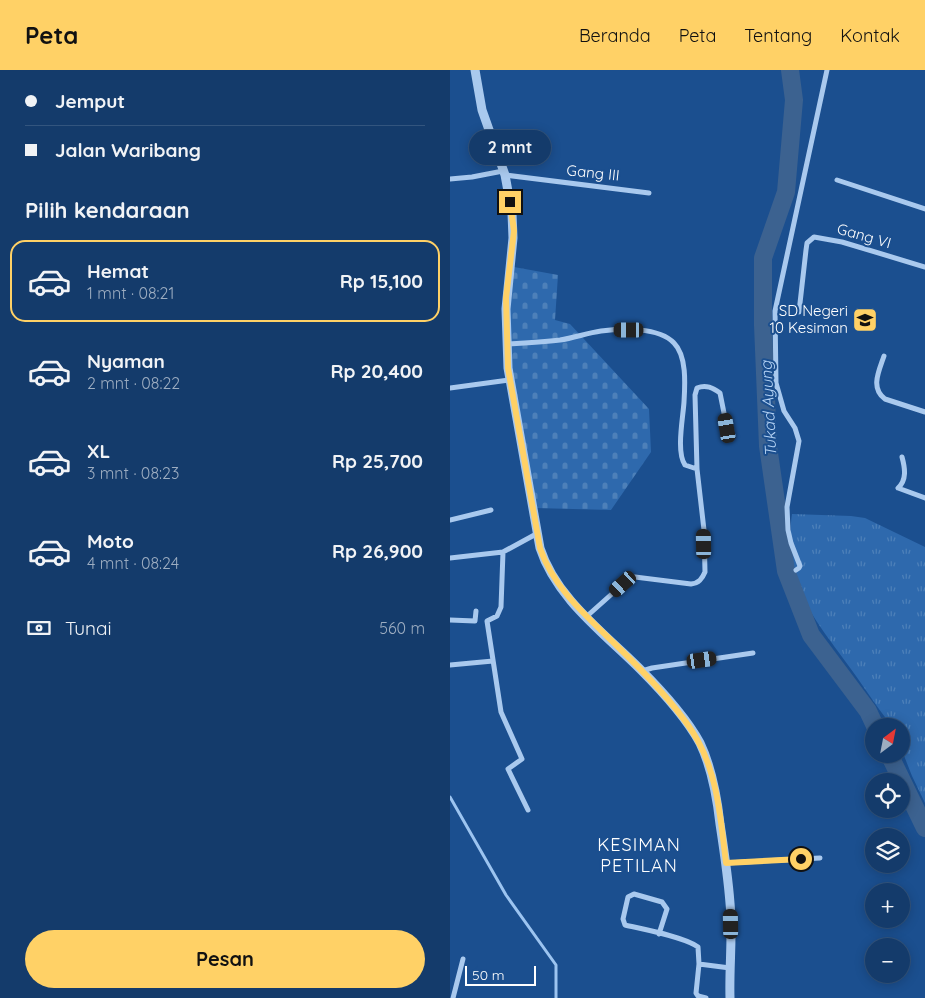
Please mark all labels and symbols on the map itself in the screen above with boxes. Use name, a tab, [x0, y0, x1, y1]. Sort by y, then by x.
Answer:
callout: 2 mnt	[469, 129, 551, 164]
street label: Gang III	[566, 160, 620, 185]
route end	[499, 191, 521, 213]
street label: Gang VI	[835, 219, 893, 252]
place label: SD Negeri 10 Kesiman	[769, 301, 848, 337]
school or university icon: SD Negeri 10 Kesiman	[852, 307, 878, 333]
car	[614, 323, 644, 338]
water label: Tukad Ayung	[755, 359, 781, 458]
car	[717, 412, 736, 444]
car	[696, 529, 711, 559]
car	[606, 568, 639, 600]
car	[686, 650, 717, 670]
north arrow	[865, 718, 910, 762]
district label: KESIMAN PETILAN	[597, 833, 681, 877]
route start	[790, 848, 812, 870]
car	[723, 909, 738, 939]
scale bar	[465, 963, 536, 986]

